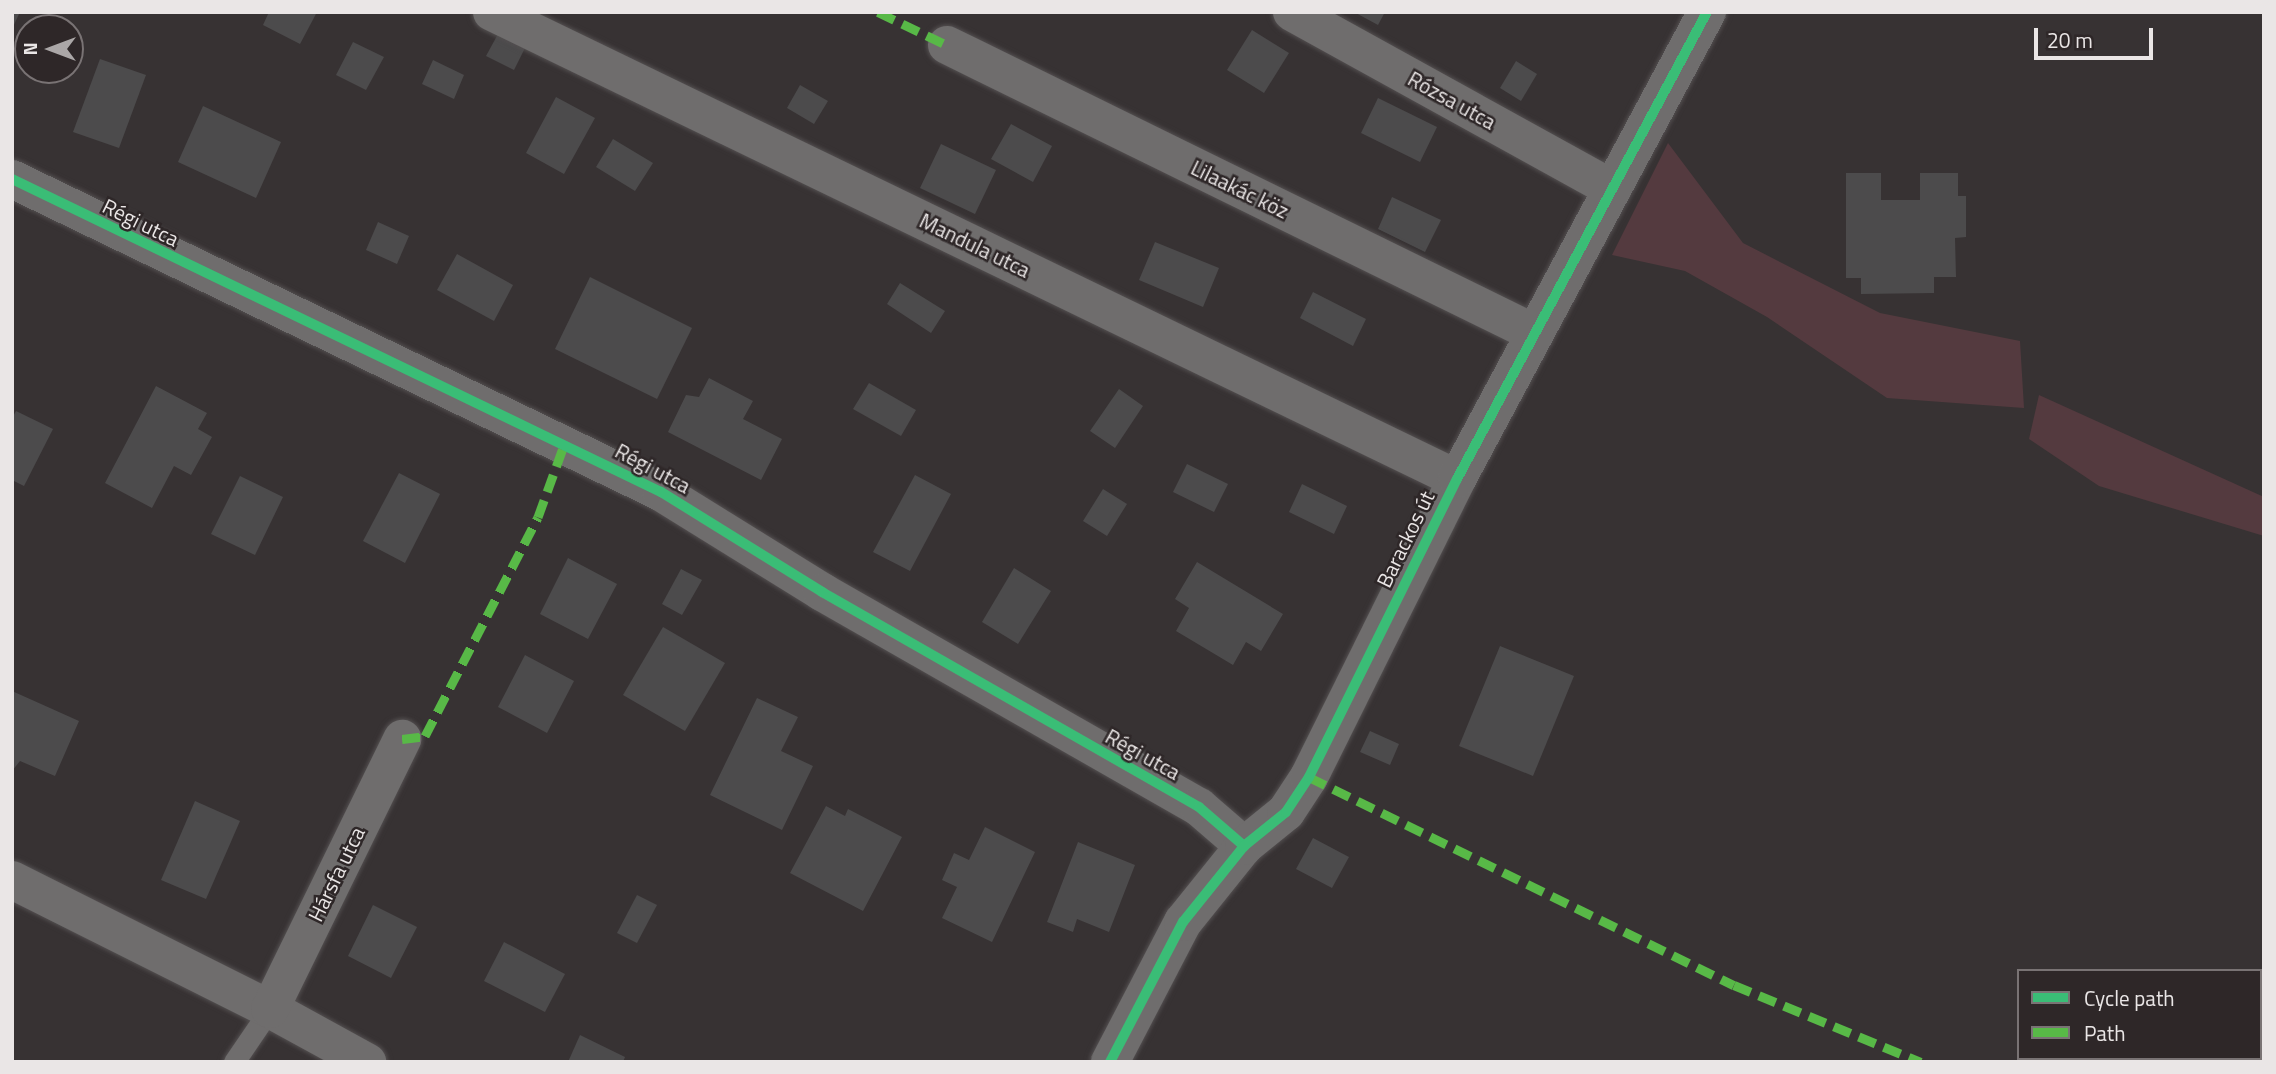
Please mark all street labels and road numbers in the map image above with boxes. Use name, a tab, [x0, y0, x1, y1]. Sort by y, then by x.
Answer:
street label: Rózsa utca	[1404, 66, 1500, 134]
street label: Lilaakác köz	[1187, 155, 1293, 223]
street label: Régi utca	[99, 193, 183, 251]
street label: Mandula utca	[916, 207, 1034, 283]
street label: Régi utca	[611, 438, 695, 498]
street label: Barackos út	[1371, 487, 1439, 591]
street label: Régi utca	[1101, 723, 1185, 785]
street label: Hársfa utca	[302, 823, 370, 925]

